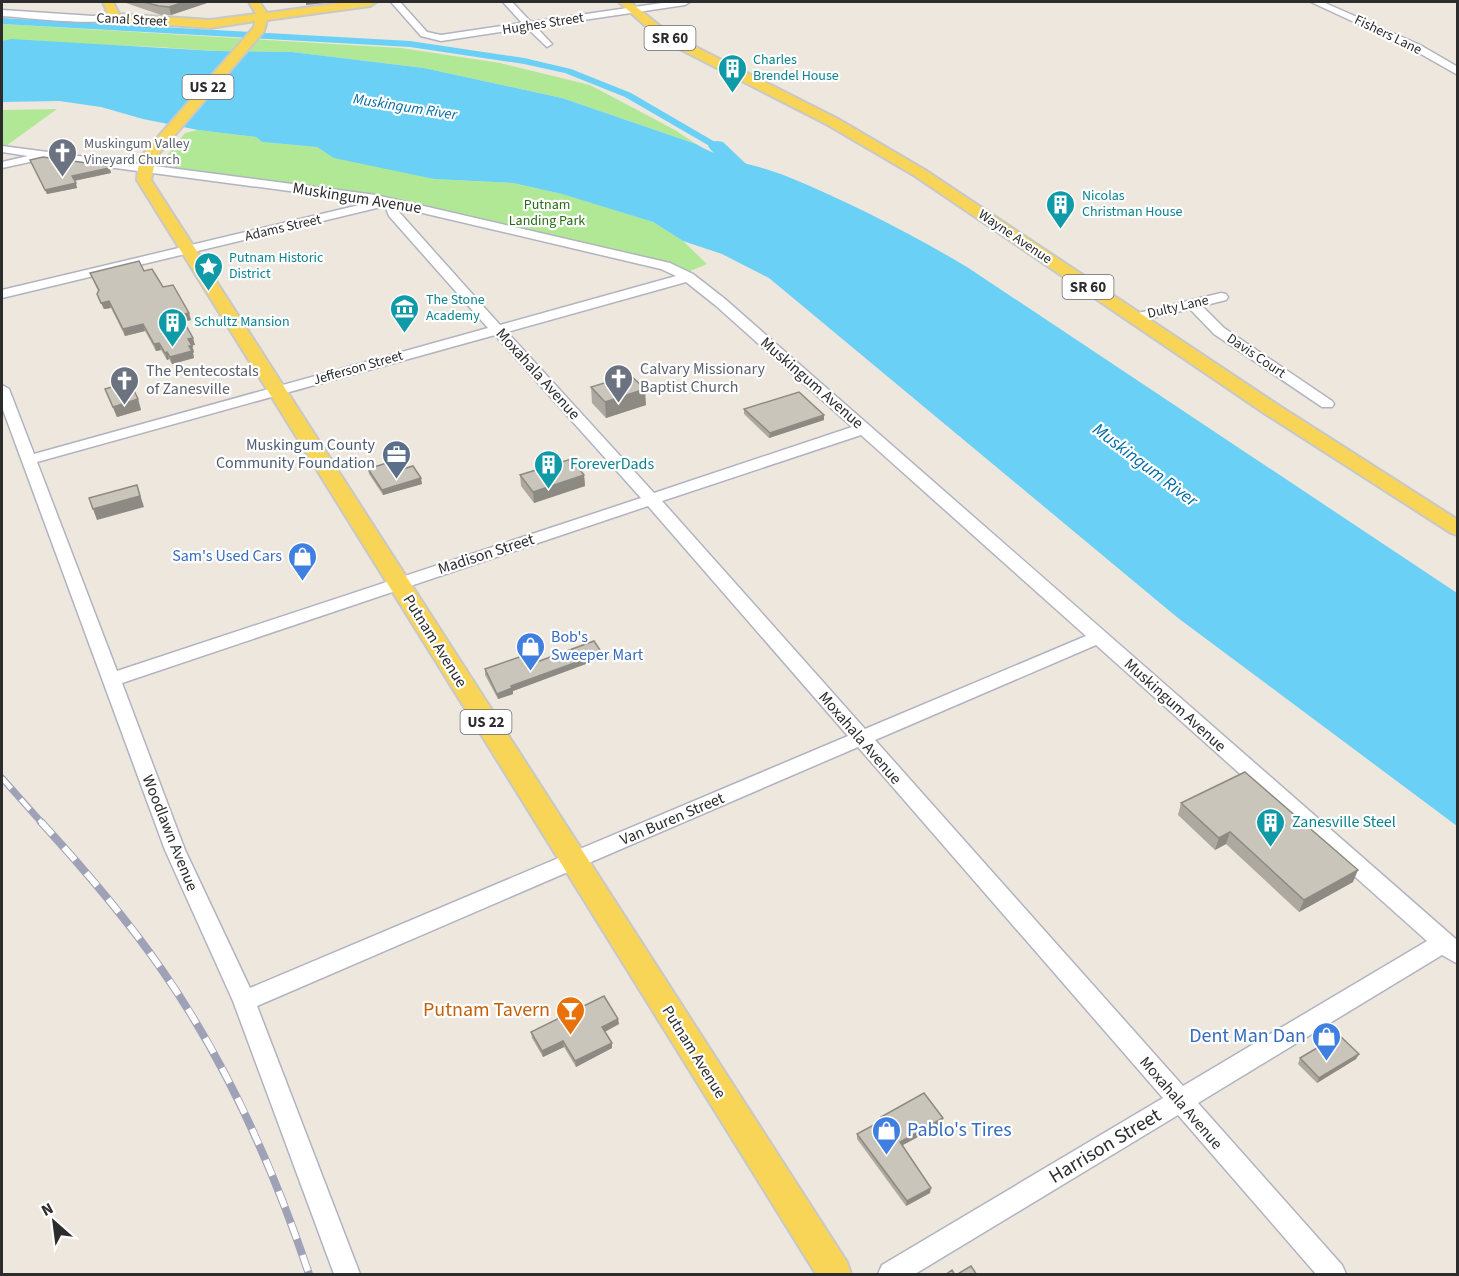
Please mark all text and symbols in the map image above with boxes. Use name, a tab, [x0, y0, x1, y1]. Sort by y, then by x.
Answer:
street label: Canal Street	[96, 8, 168, 32]
street label: Hughes Street	[501, 8, 585, 40]
street label: Fishers Lane	[1351, 10, 1425, 60]
road number: SR 60	[644, 26, 696, 50]
place label: Charles Brendel House	[753, 50, 839, 86]
building icon: Charles Brendel House	[716, 52, 748, 94]
road number: US 22	[182, 75, 234, 99]
water label: Muskingum River	[352, 88, 459, 126]
place label: Muskingum Valley Vineyard Church	[84, 134, 190, 170]
church icon: Muskingum Valley Vineyard Church	[47, 136, 79, 178]
street label: Muskingum Avenue	[291, 177, 423, 219]
place label: Nicolas Christman House	[1082, 186, 1183, 222]
building icon: Nicolas Christman House	[1045, 188, 1077, 230]
park label: Putnam Landing Park	[509, 195, 585, 231]
street label: Wayne Avenue	[974, 205, 1056, 269]
street label: Adams Street	[243, 209, 323, 246]
place label: Putnam Historic District	[229, 248, 324, 284]
place icon: Putnam Historic District	[192, 250, 224, 292]
road number: SR 60	[1062, 275, 1114, 299]
place label: The Stone Academy	[426, 290, 485, 326]
street label: Dulty Lane	[1145, 290, 1211, 324]
museum icon: The Stone Academy	[389, 292, 421, 334]
building icon: Schultz Mansion	[157, 306, 189, 348]
place label: Schultz Mansion	[194, 312, 290, 332]
street label: Moxahala Avenue	[491, 323, 585, 425]
street label: Davis Court	[1223, 329, 1290, 383]
street label: Muskingum Avenue	[756, 332, 868, 434]
street label: Jefferson Street	[311, 346, 405, 390]
place label: Calvary Missionary Baptist Church	[640, 358, 765, 398]
place label: The Pentecostals of Zanesville	[146, 360, 259, 400]
church icon: Calvary Missionary Baptist Church	[603, 362, 635, 404]
church icon: The Pentecostals of Zanesville	[109, 364, 141, 406]
water label: Muskingum River	[1087, 417, 1203, 513]
place label: Muskingum County Community Foundation	[216, 434, 376, 474]
office icon: Muskingum County Community Foundation	[380, 438, 412, 480]
building icon: ForeverDads	[533, 448, 565, 490]
place label: ForeverDads	[570, 453, 654, 475]
street label: Madison Street	[435, 528, 537, 580]
shop icon: Sam's Used Cars	[287, 540, 319, 582]
place label: Sam's Used Cars	[172, 545, 282, 567]
street label: Putnam Avenue	[398, 590, 472, 692]
place label: Bob's Sweeper Mart	[551, 626, 644, 666]
shop icon: Bob's Sweeper Mart	[514, 630, 546, 672]
street label: Muskingum Avenue	[1119, 653, 1231, 757]
street label: Moxahala Avenue	[813, 687, 907, 789]
road number: US 22	[460, 710, 512, 734]
street label: Woodlawn Avenue	[137, 772, 203, 895]
street label: Van Buren Street	[616, 787, 728, 851]
building icon: Zanesville Steel	[1255, 806, 1287, 848]
place label: Zanesville Steel	[1292, 811, 1396, 833]
bar icon: Putnam Tavern	[555, 994, 587, 1036]
place label: Putnam Tavern	[423, 996, 550, 1024]
street label: Putnam Avenue	[657, 1001, 731, 1103]
shop icon: Dent Man Dan	[1311, 1020, 1343, 1062]
place label: Dent Man Dan	[1189, 1022, 1306, 1050]
street label: Moxahala Avenue	[1134, 1052, 1228, 1154]
street label: Harrison Street	[1044, 1101, 1166, 1190]
shop icon: Pablo's Tires	[870, 1114, 902, 1156]
place label: Pablo's Tires	[907, 1116, 1012, 1144]
north arrow	[24, 1192, 84, 1252]
text: N	[38, 1197, 57, 1222]

